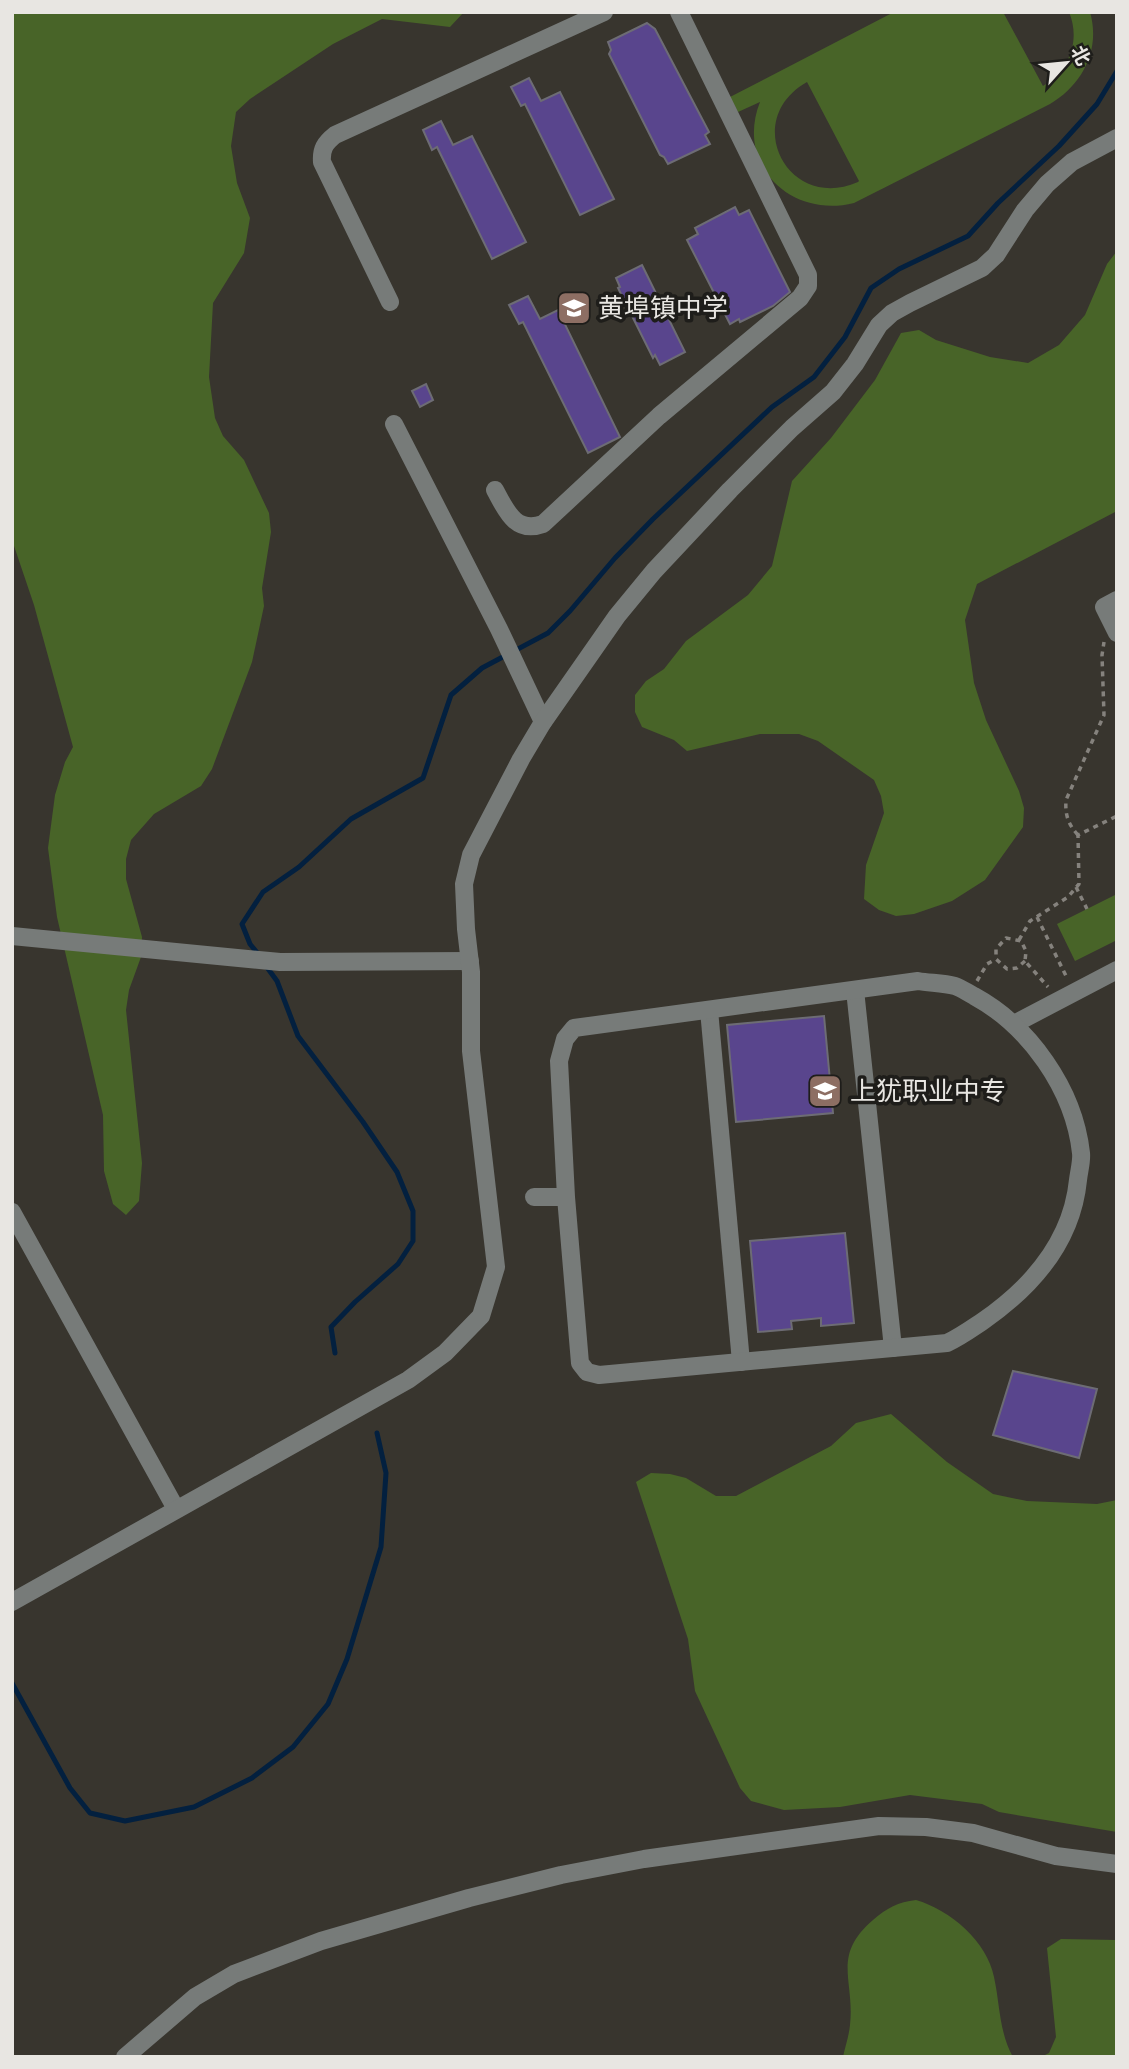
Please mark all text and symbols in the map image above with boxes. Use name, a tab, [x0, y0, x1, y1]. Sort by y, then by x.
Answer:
north arrow	[1031, 28, 1101, 98]
text: 北	[1066, 42, 1095, 69]
school or university icon: 黄埠镇中学	[555, 289, 593, 327]
place label: 黄埠镇中学	[598, 292, 728, 324]
school or university icon: 上犹职业中专	[806, 1072, 844, 1110]
place label: 上犹职业中专	[850, 1075, 1006, 1107]

